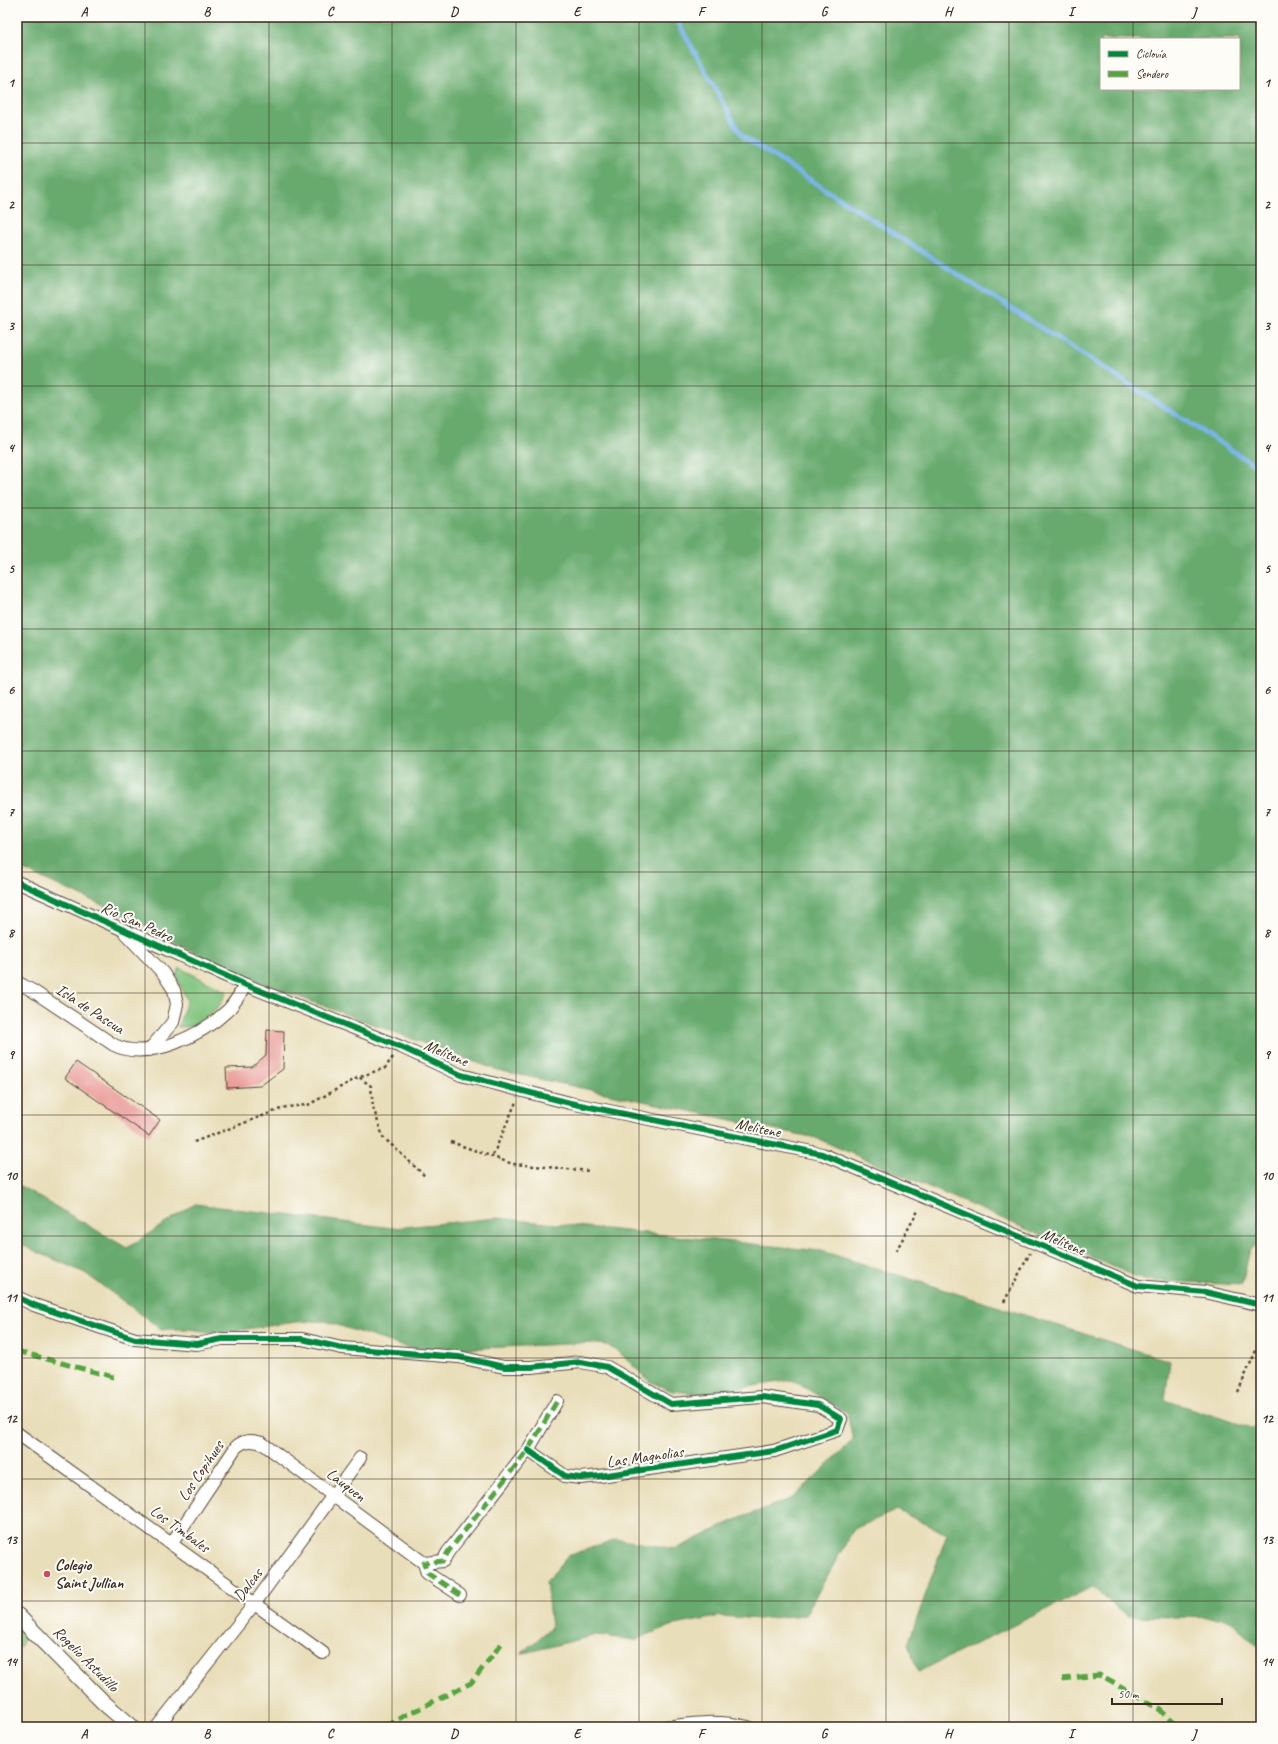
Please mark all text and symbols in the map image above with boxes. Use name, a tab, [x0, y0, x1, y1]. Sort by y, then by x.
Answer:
text: A	[81, 4, 89, 20]
text: B	[204, 4, 212, 20]
text: C	[327, 4, 335, 20]
text: D	[450, 4, 459, 20]
text: E	[574, 4, 583, 20]
text: F	[698, 4, 707, 20]
text: G	[821, 4, 829, 20]
text: H	[944, 4, 954, 20]
text: I	[1068, 4, 1077, 20]
text: J	[1191, 4, 1198, 20]
legend	[1100, 38, 1240, 90]
text: Ciclovía	[1136, 46, 1167, 62]
text: Sendero	[1136, 66, 1169, 82]
text: 1	[8, 75, 16, 91]
text: 1	[1264, 75, 1272, 91]
text: 2	[8, 197, 15, 213]
text: 2	[1264, 197, 1271, 213]
text: 3	[8, 318, 15, 334]
text: 3	[1264, 318, 1271, 334]
text: 4	[8, 440, 16, 456]
text: 4	[1264, 440, 1272, 456]
text: 5	[8, 561, 15, 577]
text: 5	[1264, 561, 1271, 577]
text: 6	[8, 682, 15, 698]
text: 6	[1264, 682, 1271, 698]
text: 7	[8, 804, 15, 820]
text: 7	[1264, 804, 1271, 820]
street label: Río San Pedro	[98, 897, 177, 947]
text: 8	[8, 925, 16, 941]
text: 8	[1264, 925, 1272, 941]
street label: Isla de Pascua	[52, 980, 129, 1039]
street label: Melitene	[421, 1035, 472, 1072]
text: 9	[8, 1047, 15, 1063]
text: 9	[1264, 1047, 1271, 1063]
street label: Melitene	[734, 1114, 784, 1142]
text: 10	[5, 1168, 18, 1184]
text: 10	[1261, 1168, 1274, 1184]
street label: Melitene	[1038, 1224, 1089, 1261]
text: 11	[5, 1290, 19, 1306]
text: 11	[1261, 1290, 1275, 1306]
text: 12	[5, 1411, 18, 1427]
text: 12	[1261, 1411, 1274, 1427]
street label: Los Copihues	[174, 1436, 229, 1505]
street label: Las Magnolias	[605, 1442, 686, 1472]
street label: Lauquen	[322, 1464, 370, 1507]
street label: Los Timbales	[146, 1501, 215, 1558]
text: 13	[5, 1532, 18, 1548]
text: 13	[1261, 1532, 1274, 1548]
place label: Colegio Saint Jullian	[55, 1555, 124, 1593]
street label: Dalcas	[229, 1563, 268, 1606]
marker: Colegio Saint Jullian	[42, 1569, 52, 1579]
street label: Rogelio Astudillo	[49, 1622, 124, 1697]
text: 14	[5, 1654, 19, 1670]
text: 14	[1261, 1654, 1275, 1670]
scale bar	[1112, 1680, 1222, 1706]
text: 50 m	[1118, 1686, 1140, 1702]
text: A	[81, 1726, 89, 1742]
text: B	[204, 1726, 212, 1742]
text: C	[327, 1726, 335, 1742]
text: D	[450, 1726, 459, 1742]
text: E	[574, 1726, 583, 1742]
text: F	[698, 1726, 707, 1742]
text: G	[821, 1726, 829, 1742]
text: H	[944, 1726, 954, 1742]
text: I	[1068, 1726, 1077, 1742]
text: J	[1191, 1726, 1198, 1742]

